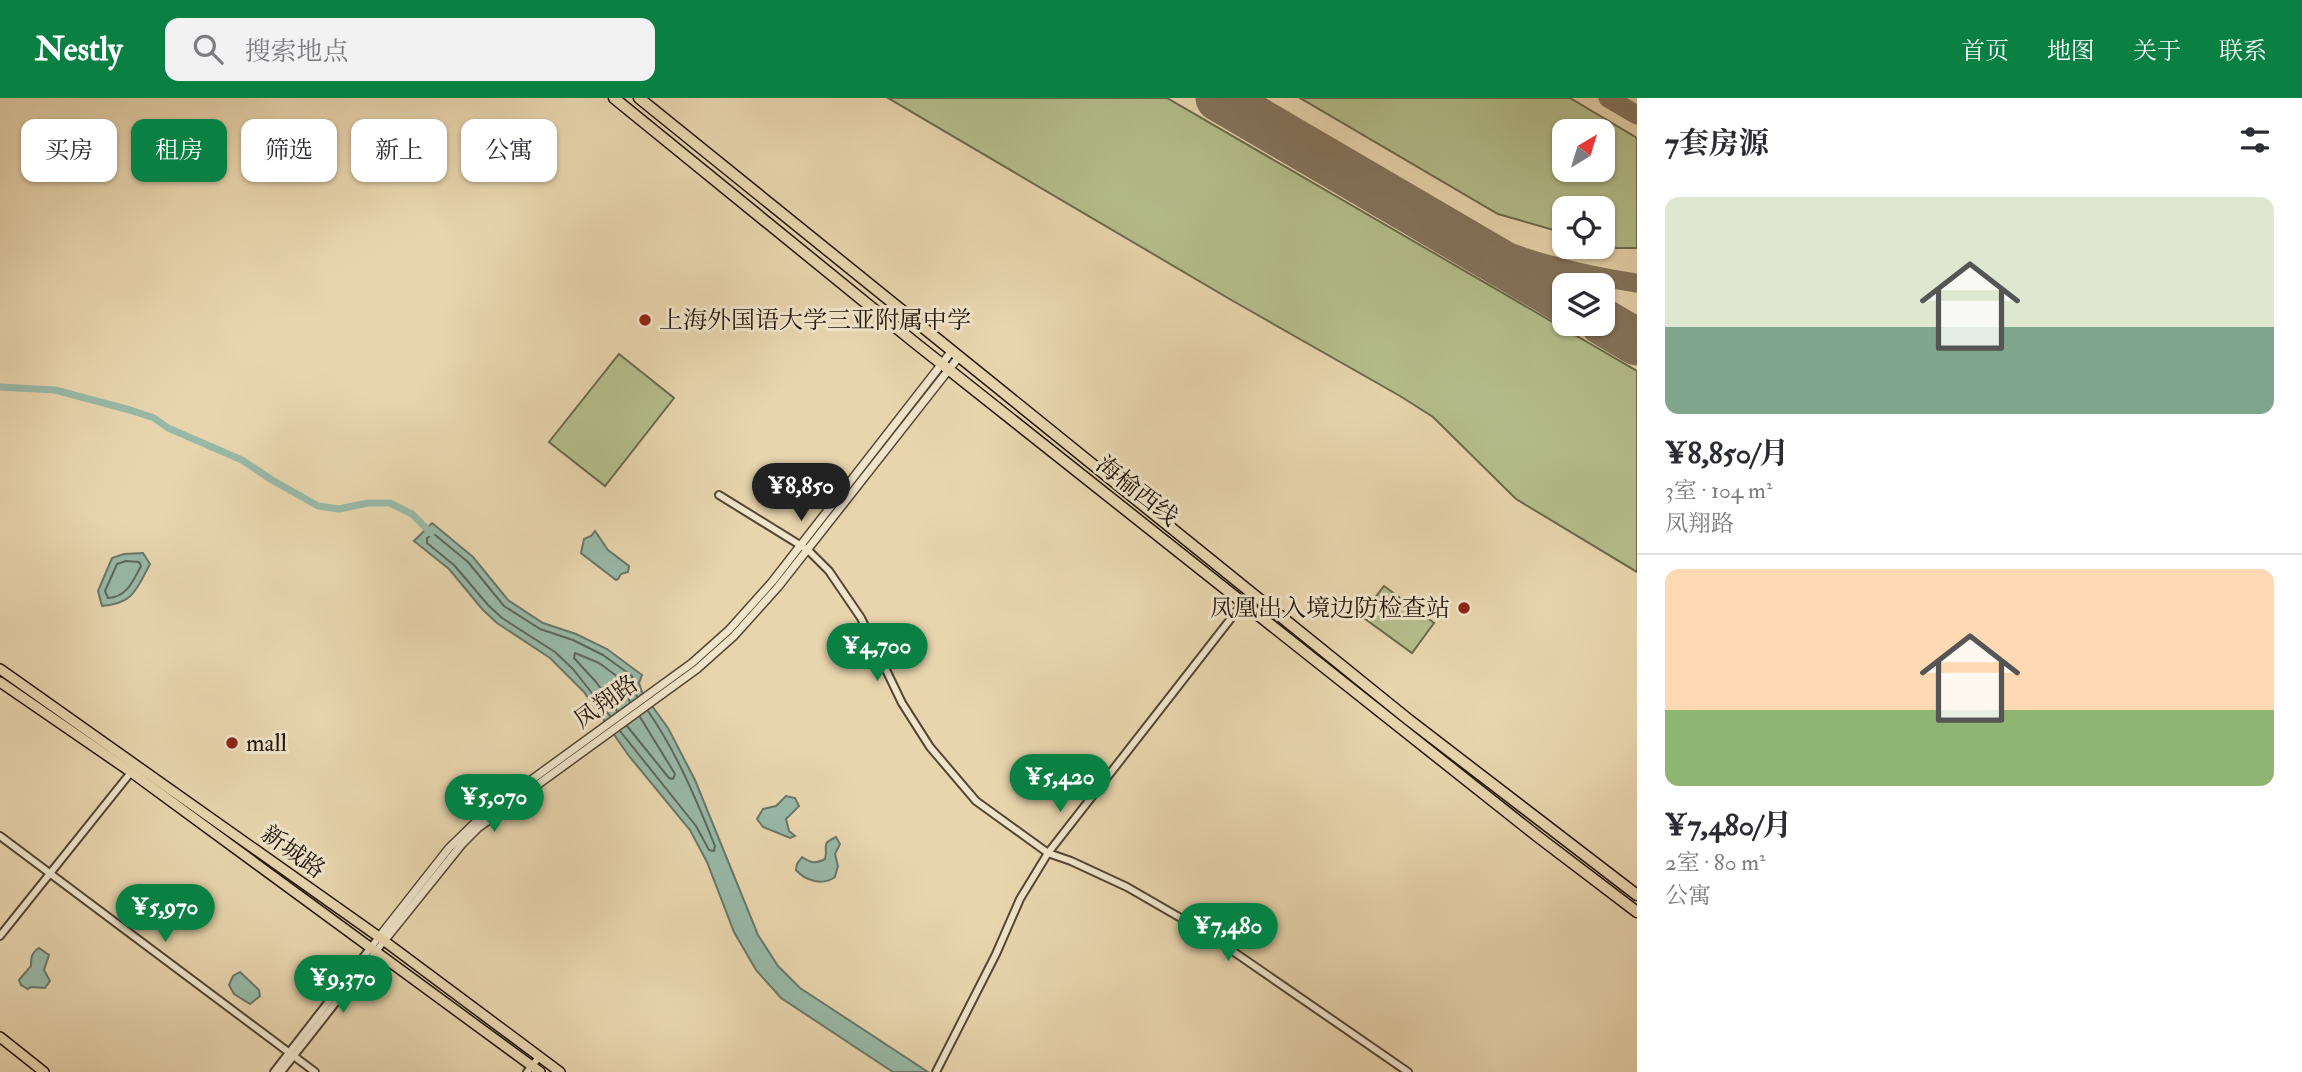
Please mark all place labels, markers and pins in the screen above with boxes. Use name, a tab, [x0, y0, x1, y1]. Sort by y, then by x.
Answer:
place label: 上海外国语大学三亚附属中学	[659, 305, 971, 336]
marker: 上海外国语大学三亚附属中学	[637, 312, 653, 328]
pin: ¥8,850	[744, 464, 858, 523]
place label: 凤凰出入境边防检查站	[1210, 593, 1450, 624]
marker: 凤凰出入境边防检查站	[1456, 600, 1472, 616]
pin: ¥4,700	[820, 624, 934, 683]
place label: mall	[246, 728, 287, 759]
marker: mall	[224, 735, 240, 751]
pin: ¥5,420	[1003, 754, 1117, 814]
pin: ¥5,070	[437, 774, 551, 834]
pin: ¥5,970	[108, 884, 222, 944]
pin: ¥7,480	[1171, 904, 1285, 963]
pin: ¥9,370	[286, 956, 400, 1015]

